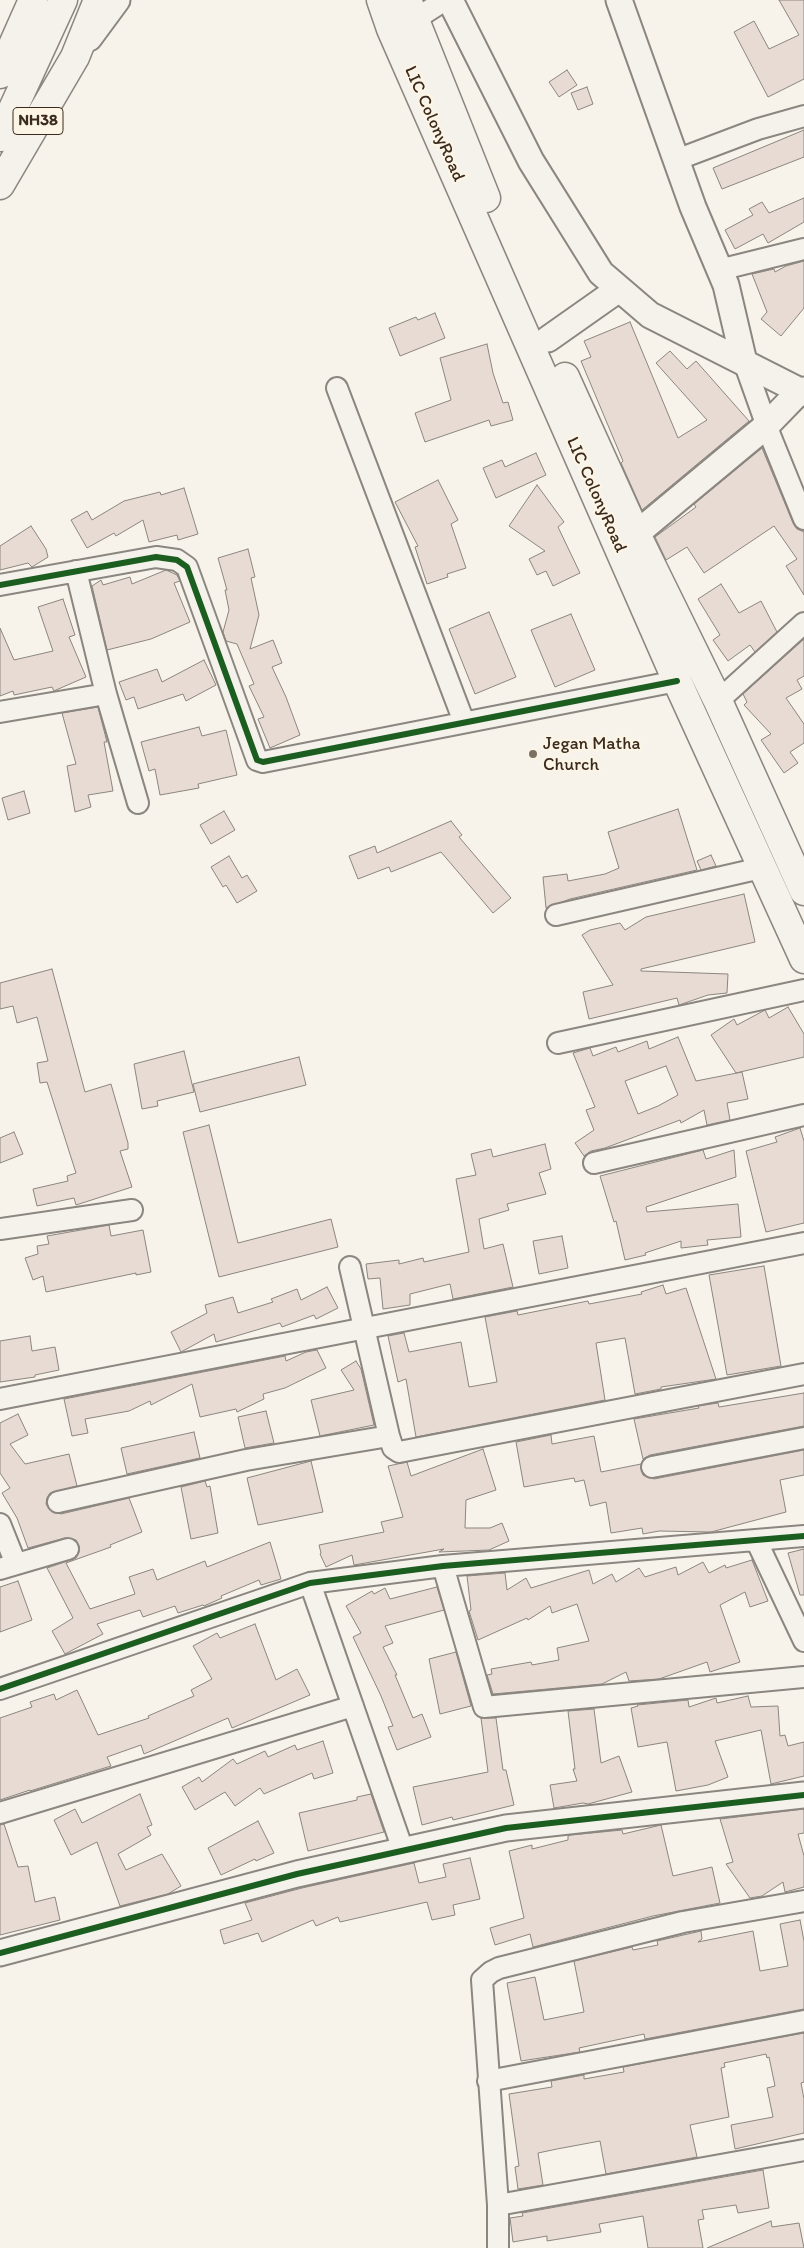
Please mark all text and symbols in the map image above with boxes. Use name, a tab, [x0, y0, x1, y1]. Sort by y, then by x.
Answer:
street label: LIC ColonyRoad	[399, 63, 469, 185]
road number: NH38	[13, 108, 63, 134]
street label: LIC ColonyRoad	[561, 434, 631, 556]
place label: Jegan Matha Church	[543, 733, 640, 776]
marker: Jegan Matha Church	[527, 748, 539, 760]

